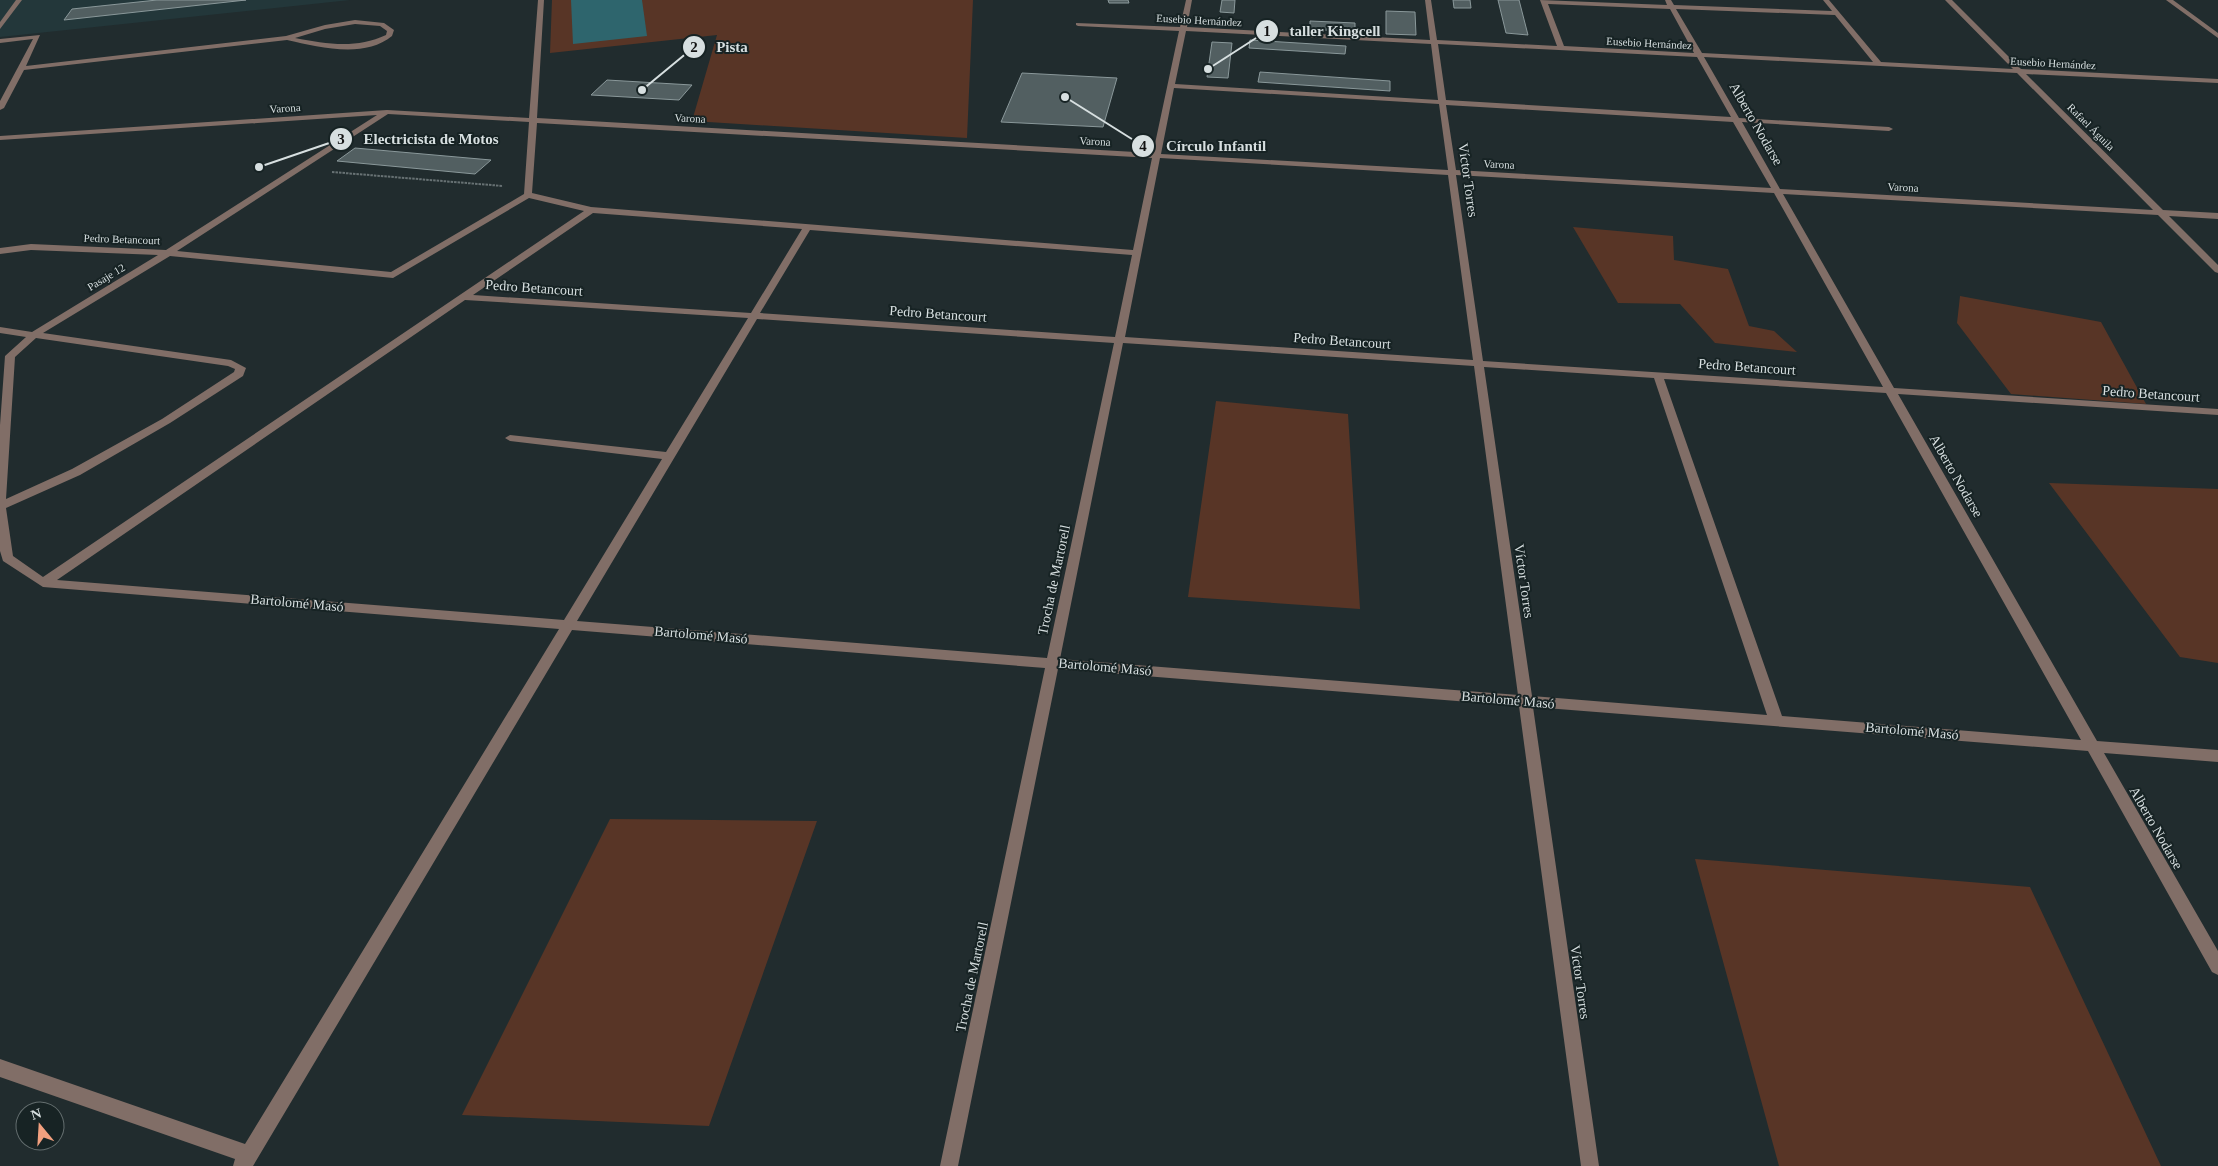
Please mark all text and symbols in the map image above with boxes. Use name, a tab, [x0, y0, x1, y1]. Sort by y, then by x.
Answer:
street label: Eusebio Hernández	[1156, 12, 1242, 28]
callout: taller Kingcell	[1255, 16, 1391, 46]
text: 1	[1263, 23, 1271, 39]
text: taller Kingcell	[1290, 23, 1380, 39]
callout: Pista	[681, 32, 758, 62]
street label: Eusebio Hernández	[1606, 35, 1692, 51]
text: 2	[690, 39, 698, 55]
text: Pista	[716, 39, 748, 55]
street label: Eusebio Hernández	[2010, 55, 2096, 71]
street label: Alberto Nodarse	[1726, 80, 1786, 168]
street label: Varona	[269, 101, 301, 115]
street label: Rafael Águila	[2065, 101, 2117, 153]
street label: Varona	[674, 111, 706, 125]
callout: Electricista de Motos	[328, 124, 508, 154]
text: 3	[337, 131, 345, 147]
text: Electricista de Motos	[364, 131, 499, 147]
callout: Círculo Infantil	[1131, 131, 1276, 161]
street label: Varona	[1079, 134, 1111, 148]
text: 4	[1139, 138, 1147, 154]
text: Círculo Infantil	[1166, 138, 1266, 154]
street label: Víctor Torres	[1455, 142, 1481, 218]
street label: Varona	[1483, 157, 1515, 171]
street label: Varona	[1887, 180, 1919, 194]
street label: Pedro Betancourt	[83, 232, 161, 246]
street label: Pasaje 12	[85, 261, 127, 293]
street label: Pedro Betancourt	[485, 277, 583, 299]
street label: Pedro Betancourt	[889, 303, 987, 325]
street label: Pedro Betancourt	[1293, 330, 1391, 352]
street label: Pedro Betancourt	[1698, 356, 1796, 378]
street label: Pedro Betancourt	[2102, 383, 2200, 405]
street label: Alberto Nodarse	[1926, 432, 1986, 520]
street label: Trocha de Martorell	[1035, 523, 1073, 636]
street label: Víctor Torres	[1511, 543, 1537, 619]
street label: Bartolomé Masó	[250, 591, 344, 615]
street label: Bartolomé Masó	[654, 623, 748, 647]
street label: Bartolomé Masó	[1058, 655, 1152, 679]
street label: Bartolomé Masó	[1461, 688, 1555, 712]
street label: Bartolomé Masó	[1865, 719, 1959, 743]
street label: Alberto Nodarse	[2126, 784, 2186, 872]
street label: Trocha de Martorell	[953, 920, 991, 1033]
street label: Víctor Torres	[1567, 944, 1593, 1020]
north arrow	[15, 1101, 65, 1151]
text: N	[29, 1105, 43, 1123]

